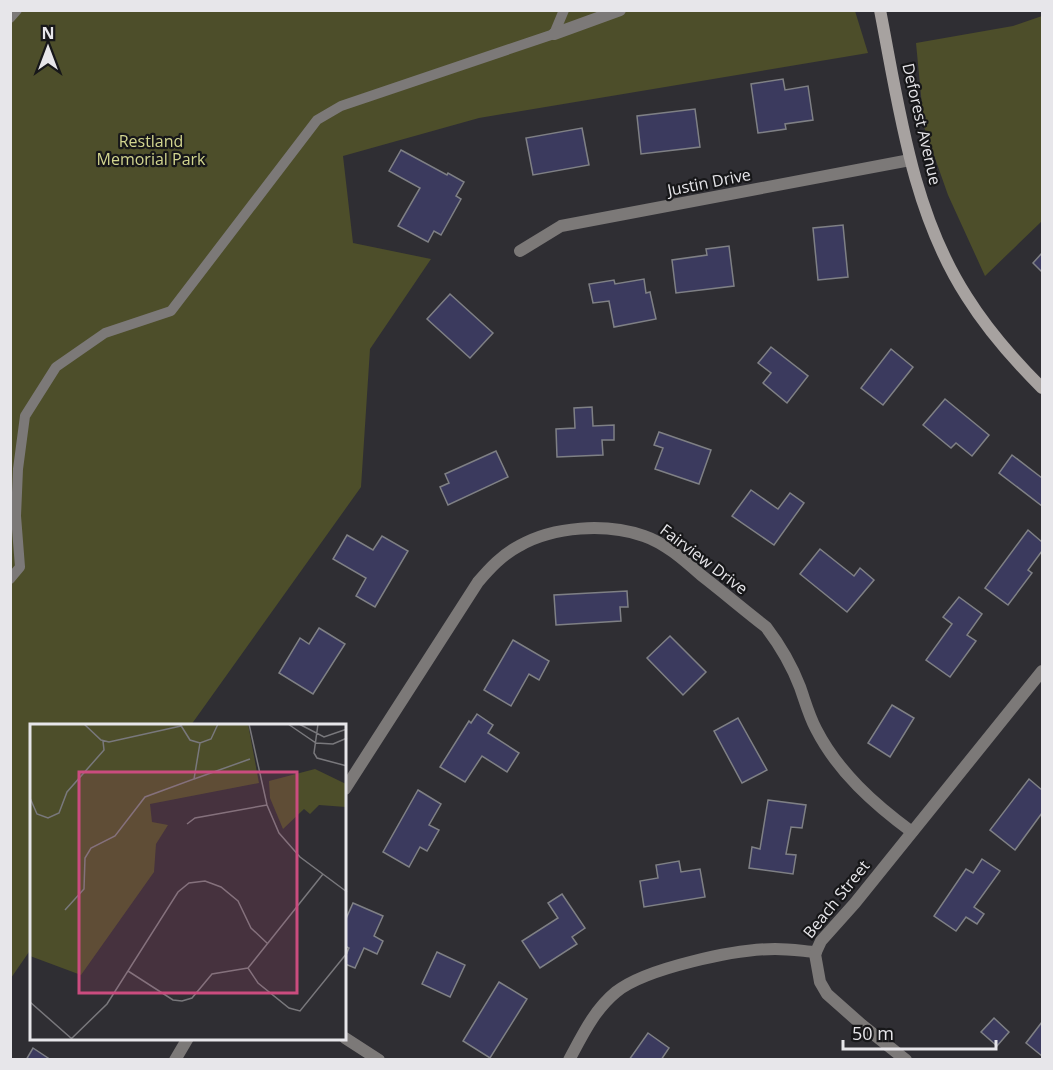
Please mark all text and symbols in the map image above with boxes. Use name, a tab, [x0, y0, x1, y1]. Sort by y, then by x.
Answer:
north arrow	[18, 18, 78, 78]
text: N	[41, 22, 55, 44]
street label: Deforest Avenue	[897, 61, 947, 187]
park label: Restland Memorial Park	[97, 130, 206, 170]
street label: Justin Drive	[663, 163, 753, 201]
street label: Fairview Drive	[656, 519, 752, 599]
inset map	[30, 724, 346, 1040]
street label: Beach Street	[798, 855, 874, 943]
scale bar	[843, 1013, 996, 1051]
text: 50 m	[852, 1021, 894, 1045]

